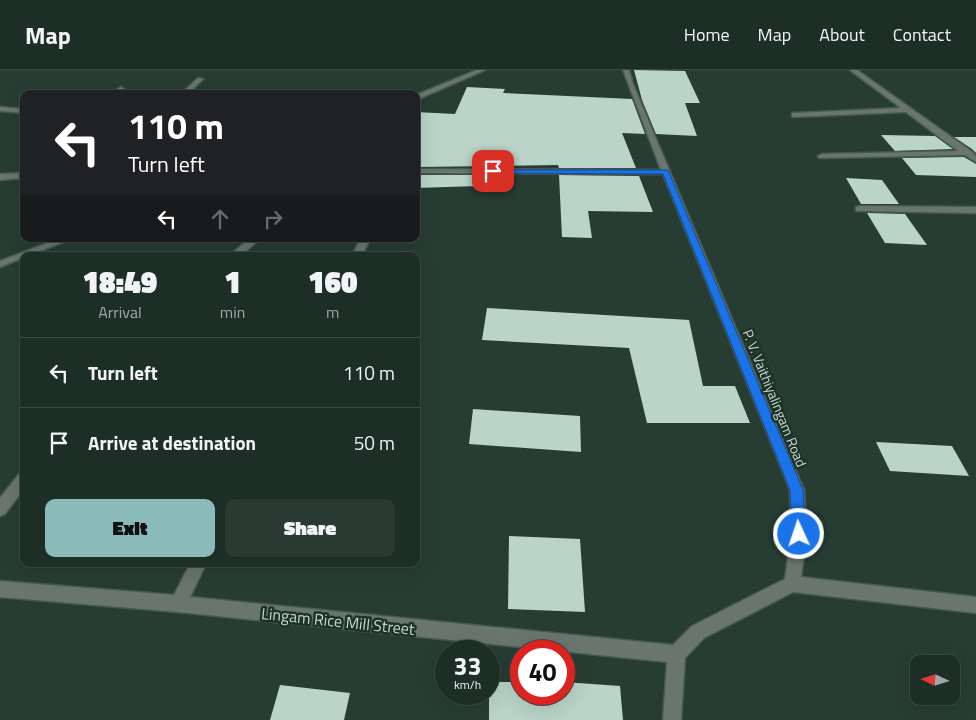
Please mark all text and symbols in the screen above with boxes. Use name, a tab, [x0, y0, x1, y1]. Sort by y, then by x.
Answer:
text: Map	[25, 17, 71, 53]
text: Home	[684, 21, 730, 48]
text: Map	[758, 21, 791, 48]
text: About	[819, 21, 865, 48]
text: Contact	[893, 21, 951, 48]
text: 110 m	[128, 99, 224, 153]
icon: left	[45, 110, 110, 175]
text: Turn left	[128, 147, 205, 181]
pin	[472, 150, 514, 192]
icon: arrive	[479, 157, 507, 185]
icon: left	[153, 205, 181, 233]
icon: ahead	[206, 205, 234, 233]
icon: right	[259, 205, 287, 233]
text: 18:49	[83, 259, 157, 305]
text: 1	[224, 259, 241, 305]
text: 160	[308, 259, 357, 305]
text: Arrival	[98, 300, 142, 324]
text: min	[220, 300, 245, 324]
text: m	[326, 300, 339, 324]
street label: P. V. Vaithiyalingam Road	[738, 326, 812, 470]
text: Turn left	[88, 358, 158, 387]
text: 110 m	[343, 358, 395, 387]
icon: left	[45, 359, 73, 387]
text: Arrive at destination	[88, 428, 256, 457]
text: 50 m	[354, 428, 395, 457]
icon: arrive	[45, 429, 73, 457]
button: Exit	[45, 499, 215, 557]
button: Share	[225, 499, 395, 557]
position arrow	[772, 507, 824, 559]
street label: Lingam Rice Mill Street	[260, 601, 416, 641]
speed limit sign: 40	[510, 640, 575, 705]
text: 33	[453, 647, 482, 685]
north arrow	[910, 655, 960, 705]
map controls	[910, 655, 960, 705]
text: km/h	[454, 675, 481, 694]

